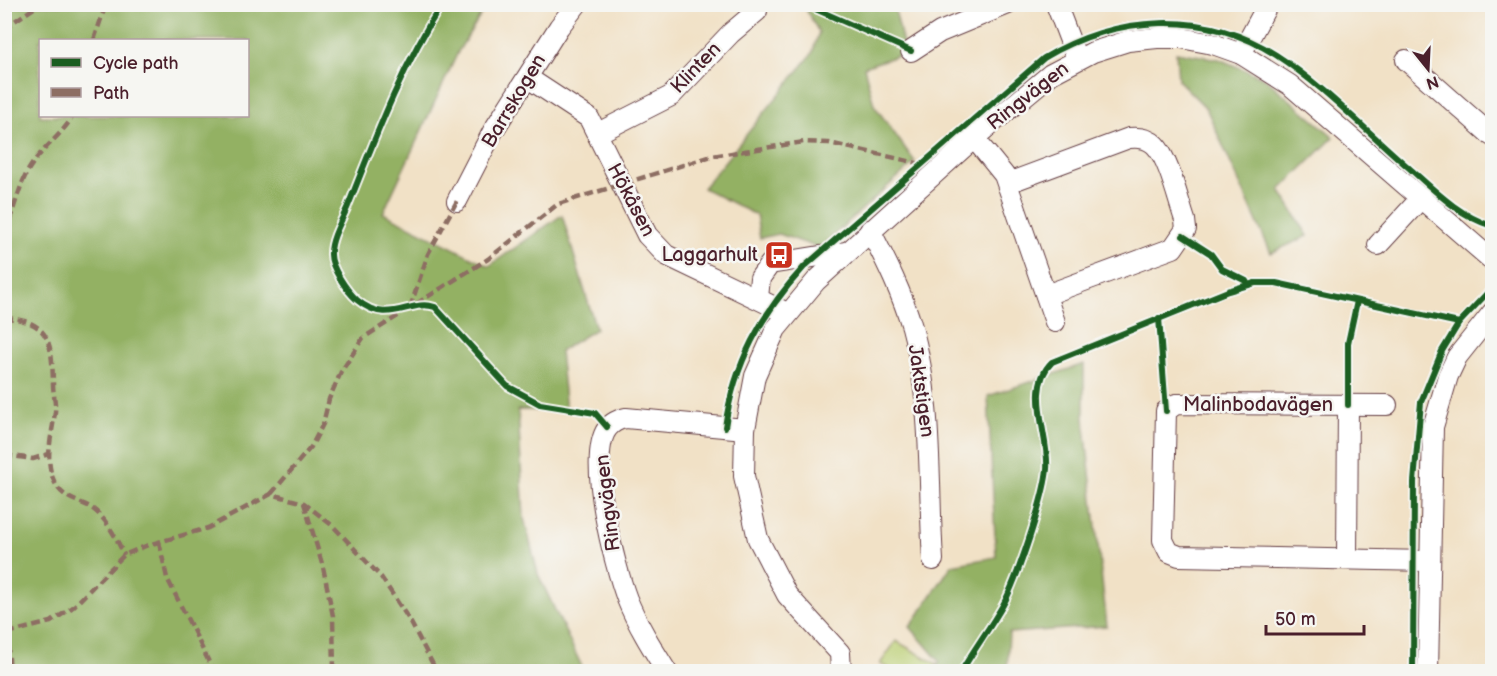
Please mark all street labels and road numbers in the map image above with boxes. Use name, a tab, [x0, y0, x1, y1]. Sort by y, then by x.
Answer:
street label: Klinten	[666, 37, 726, 99]
street label: Barrskogen	[477, 50, 551, 152]
street label: Ringvägen	[982, 57, 1074, 135]
street label: Hökåsen	[602, 159, 660, 241]
street label: Jaktstigen	[903, 343, 939, 439]
street label: Malinbodavägen	[1183, 393, 1333, 417]
street label: Ringvägen	[590, 453, 626, 553]

